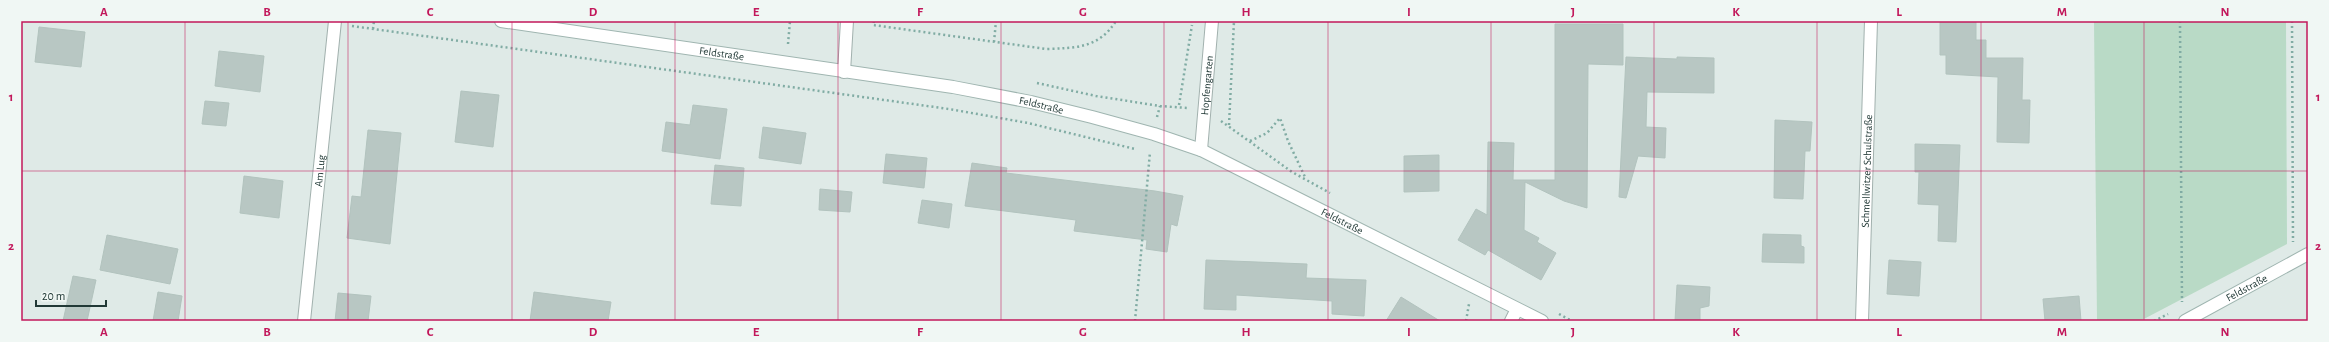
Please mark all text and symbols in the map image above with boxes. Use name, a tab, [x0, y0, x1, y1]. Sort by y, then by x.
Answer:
text: A	[100, 6, 108, 19]
text: B	[263, 6, 271, 19]
text: C	[427, 6, 434, 19]
text: D	[589, 6, 598, 19]
text: E	[753, 6, 760, 19]
text: F	[917, 6, 924, 19]
text: G	[1079, 6, 1087, 19]
text: H	[1241, 6, 1251, 19]
text: I	[1407, 6, 1411, 19]
text: J	[1571, 6, 1575, 19]
text: K	[1732, 6, 1740, 19]
text: L	[1896, 6, 1902, 19]
text: M	[2057, 6, 2067, 19]
text: N	[2220, 6, 2230, 19]
street label: Feldstraße	[698, 45, 745, 62]
street label: Hopfengarten	[1199, 55, 1215, 116]
text: 1	[9, 91, 13, 104]
text: 1	[2316, 91, 2320, 104]
street label: Feldstraße	[1018, 95, 1065, 116]
street label: Schmellwitzer Schulstraße	[1860, 114, 1874, 228]
street label: Am Lug	[313, 154, 327, 188]
street label: Feldstraße	[1319, 206, 1365, 236]
text: 2	[8, 240, 14, 253]
text: 2	[2315, 240, 2321, 253]
street label: Feldstraße	[2224, 272, 2269, 304]
scale bar	[36, 282, 106, 308]
text: 20 m	[42, 290, 65, 302]
text: A	[100, 326, 108, 339]
text: B	[263, 326, 271, 339]
text: C	[427, 326, 434, 339]
text: D	[589, 326, 598, 339]
text: E	[753, 326, 760, 339]
text: F	[917, 326, 924, 339]
text: G	[1079, 326, 1087, 339]
text: H	[1241, 326, 1251, 339]
text: I	[1407, 326, 1411, 339]
text: J	[1571, 326, 1575, 339]
text: K	[1732, 326, 1740, 339]
text: L	[1896, 326, 1902, 339]
text: M	[2057, 326, 2067, 339]
text: N	[2220, 326, 2230, 339]

